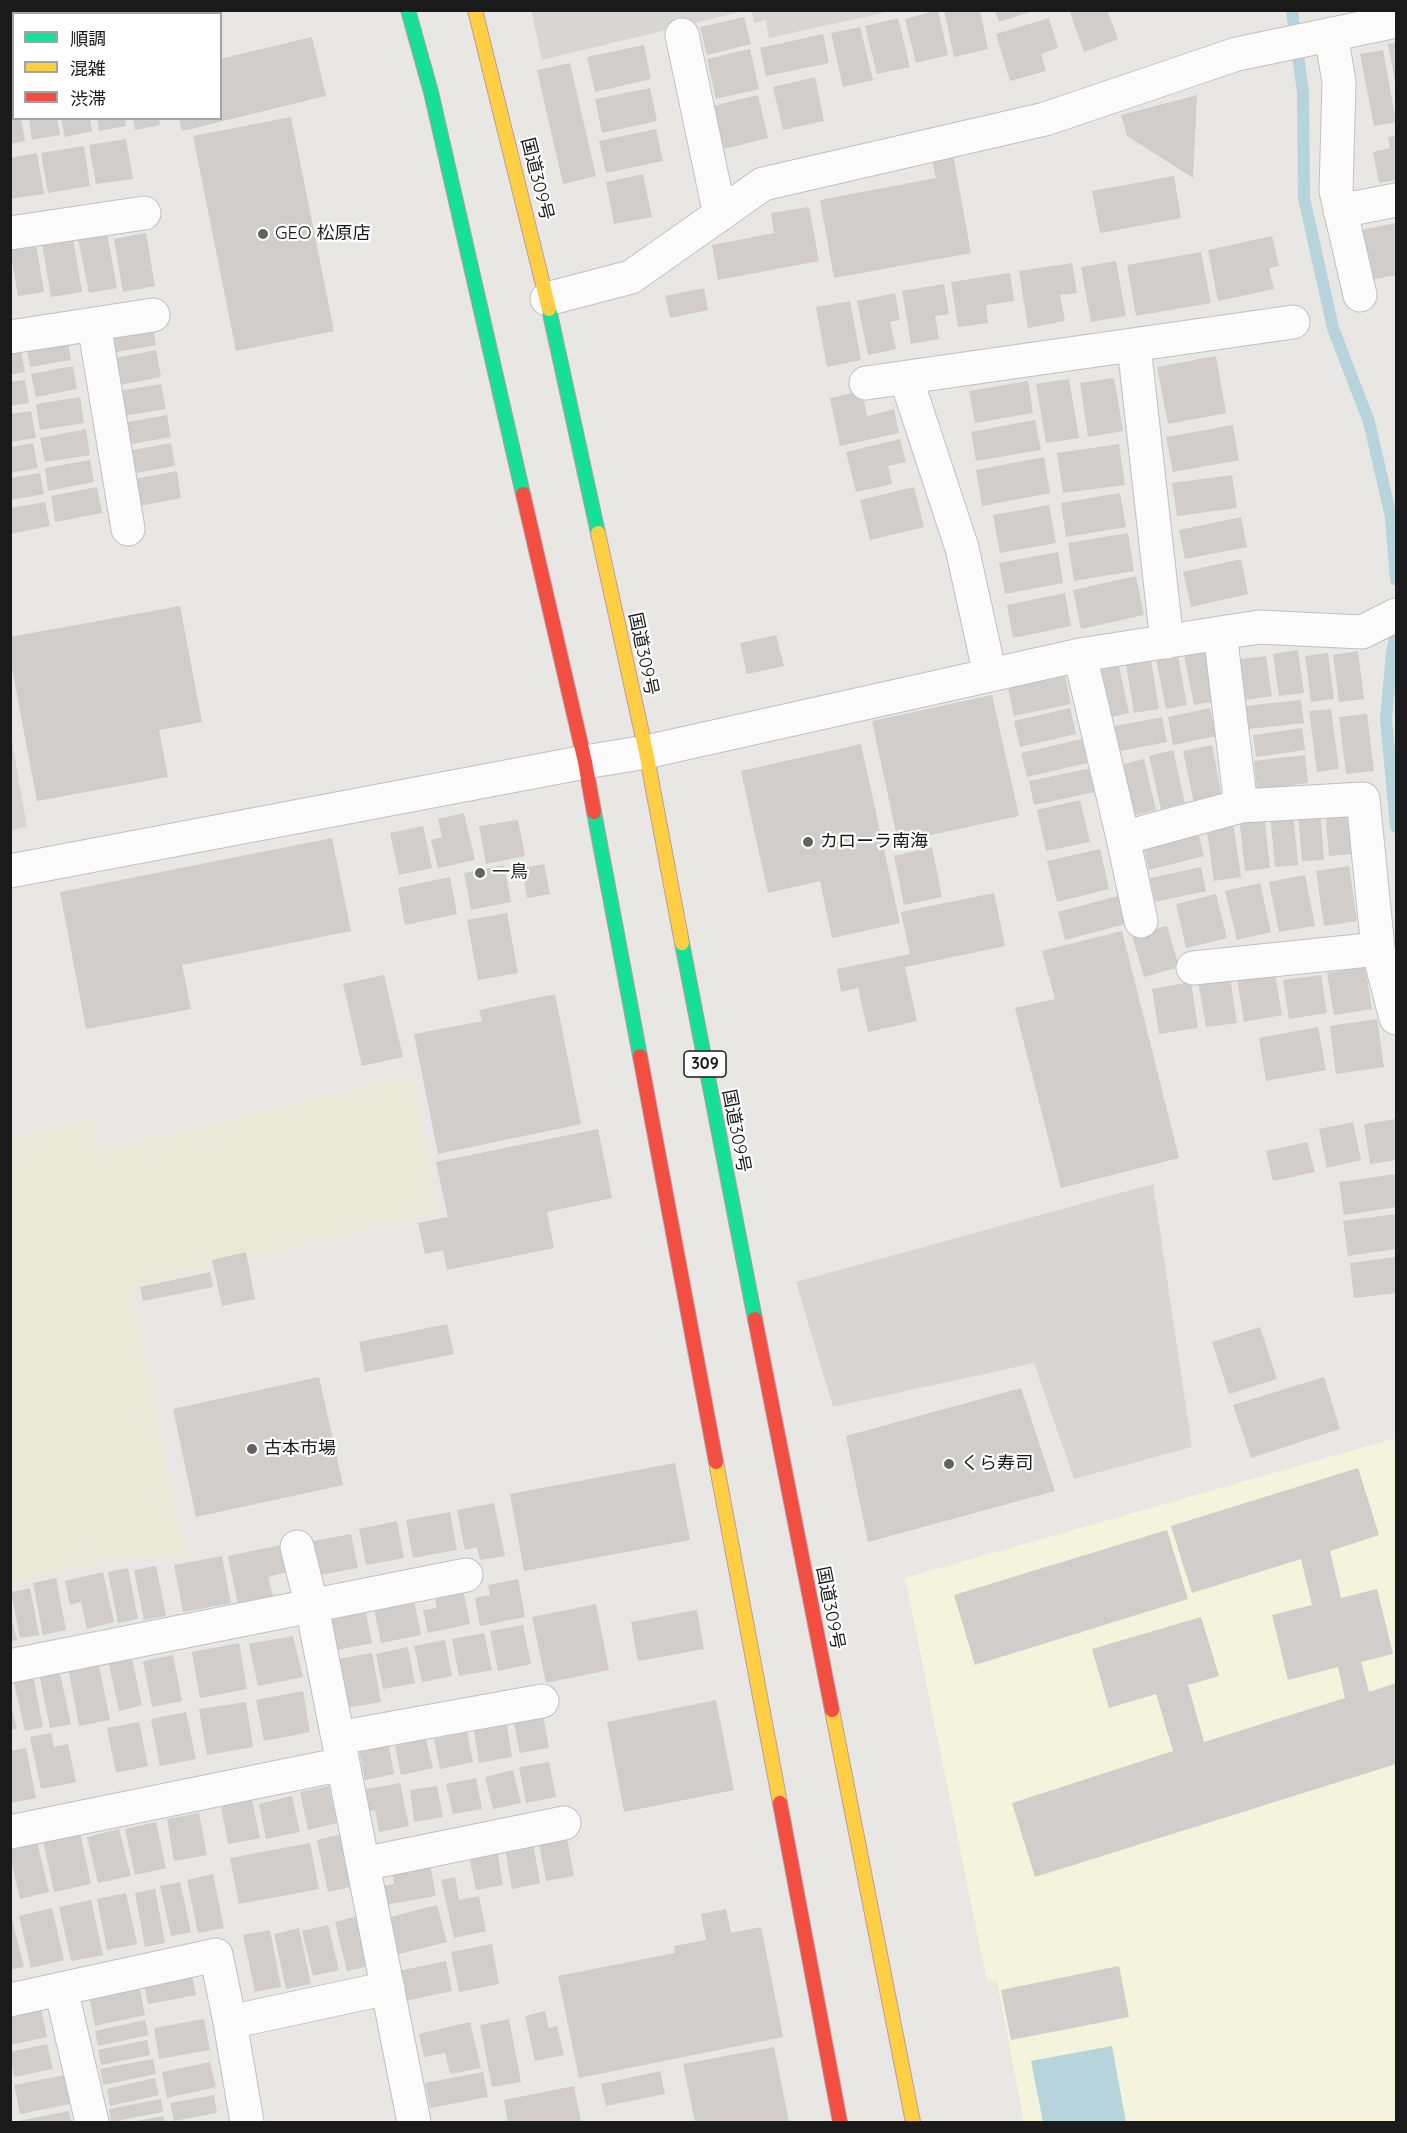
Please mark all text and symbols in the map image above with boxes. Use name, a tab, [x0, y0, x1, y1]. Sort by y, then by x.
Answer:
legend	[12, 12, 222, 120]
text: 順調	[70, 27, 106, 50]
text: 混雑	[70, 57, 106, 80]
text: 渋滞	[70, 87, 106, 110]
street label: 国道309号	[516, 136, 558, 222]
place label: GEO 松原店	[275, 223, 370, 245]
marker: GEO 松原店	[256, 227, 270, 241]
street label: 国道309号	[624, 611, 662, 697]
place label: カローラ南海	[820, 831, 928, 853]
marker: カローラ南海	[801, 835, 815, 849]
place label: 一鳥	[492, 862, 528, 884]
marker: 一鳥	[473, 866, 487, 880]
road number: 309	[684, 1051, 726, 1077]
street label: 国道309号	[717, 1088, 755, 1174]
place label: 古本市場	[264, 1438, 336, 1460]
marker: 古本市場	[245, 1442, 259, 1456]
place label: くら寿司	[961, 1453, 1033, 1475]
marker: くら寿司	[942, 1457, 956, 1471]
street label: 国道309号	[811, 1565, 849, 1651]

